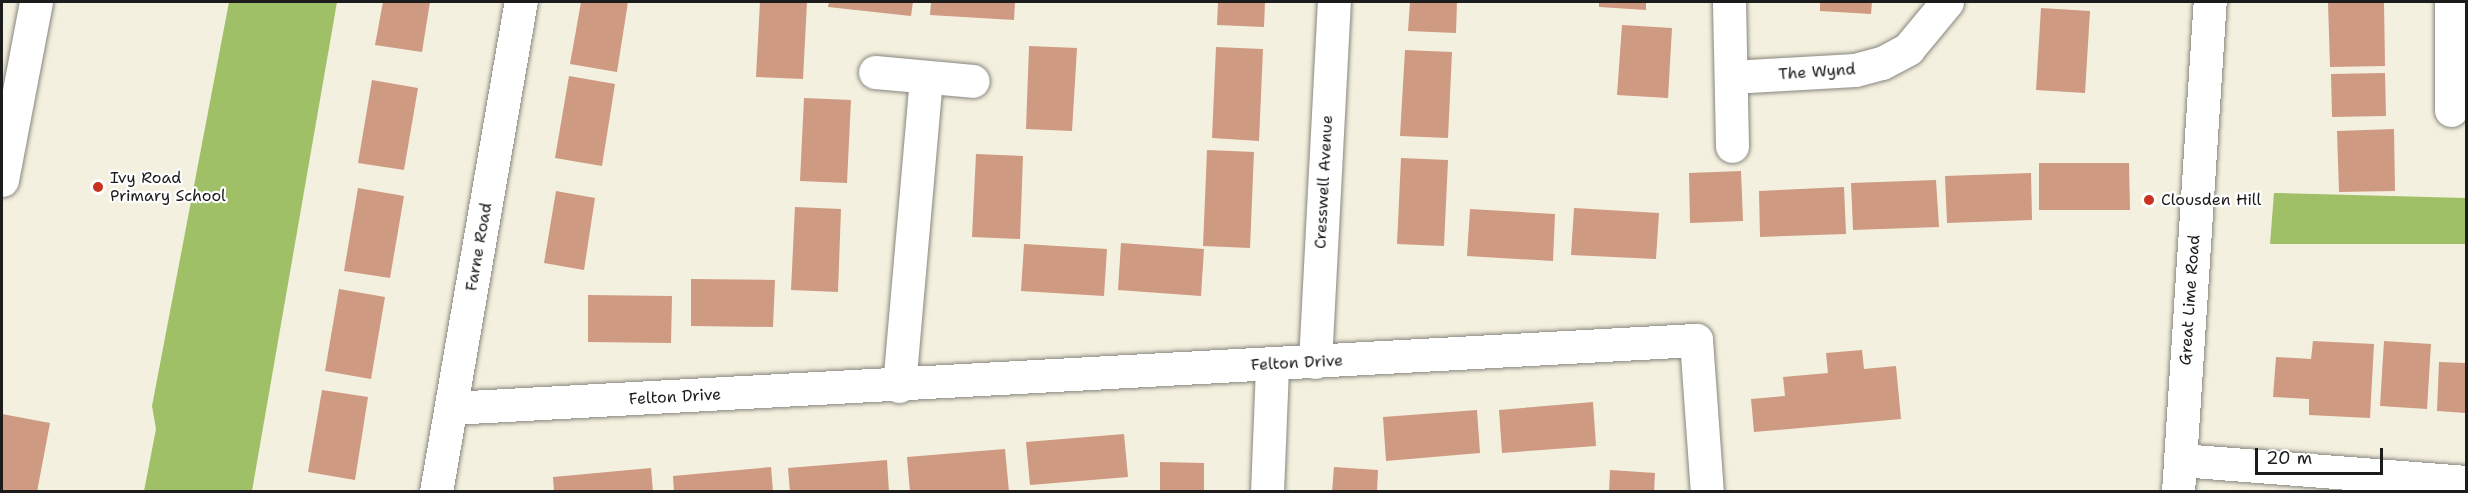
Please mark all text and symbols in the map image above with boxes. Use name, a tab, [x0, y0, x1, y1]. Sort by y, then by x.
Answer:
street label: The Wynd	[1778, 60, 1856, 84]
street label: Cresswell Avenue	[1311, 115, 1337, 249]
place label: Ivy Road Primary School	[110, 168, 226, 206]
marker: Ivy Road Primary School	[91, 180, 105, 194]
place label: Clousden Hill	[2161, 190, 2261, 210]
marker: Clousden Hill	[2142, 193, 2156, 207]
street label: Farne Road	[462, 201, 496, 293]
street label: Great Lime Road	[2176, 234, 2204, 366]
street label: Felton Drive	[1250, 351, 1344, 375]
street label: Felton Drive	[628, 385, 722, 409]
scale bar	[2258, 436, 2386, 474]
text: 20 m	[2266, 446, 2312, 470]

